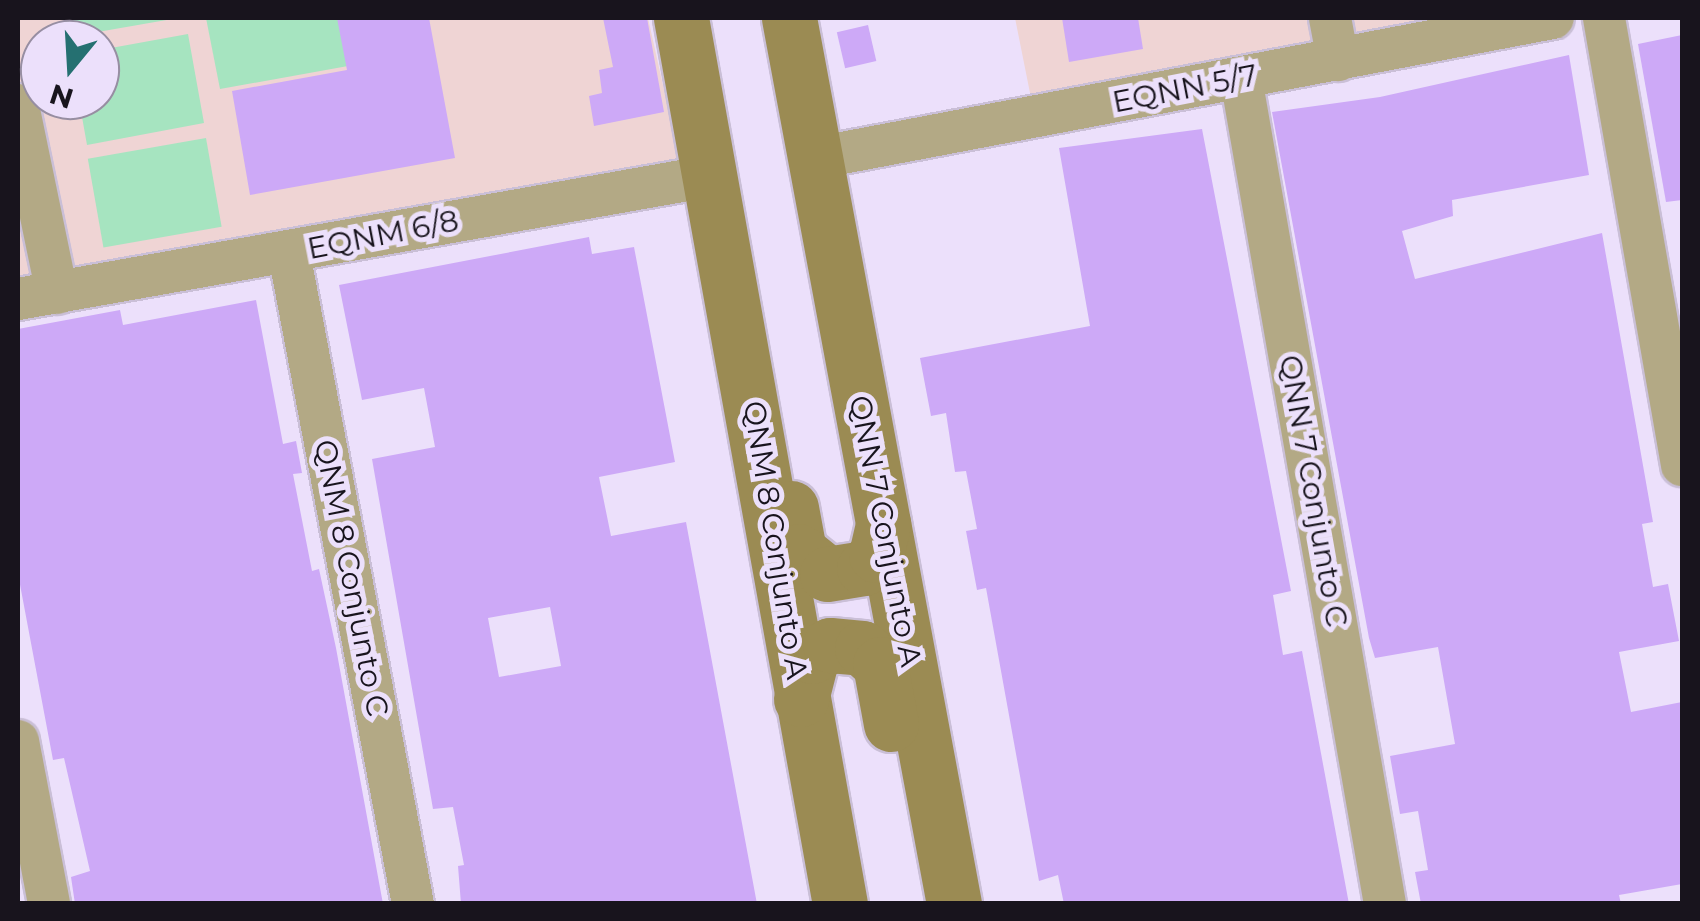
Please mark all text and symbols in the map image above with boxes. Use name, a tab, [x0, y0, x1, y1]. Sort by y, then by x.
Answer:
north arrow	[20, 20, 120, 120]
street label: EQNN 5/7	[1109, 57, 1261, 121]
text: N	[45, 77, 77, 116]
street label: EQNM 6/8	[304, 203, 462, 267]
street label: QNN 7 Conjunto C	[1271, 352, 1355, 630]
street label: QNN 7 Conjunto A	[841, 392, 929, 670]
street label: QNM 8 Conjunto A	[735, 398, 815, 682]
street label: QNM 8 Conjunto C	[307, 437, 395, 719]

